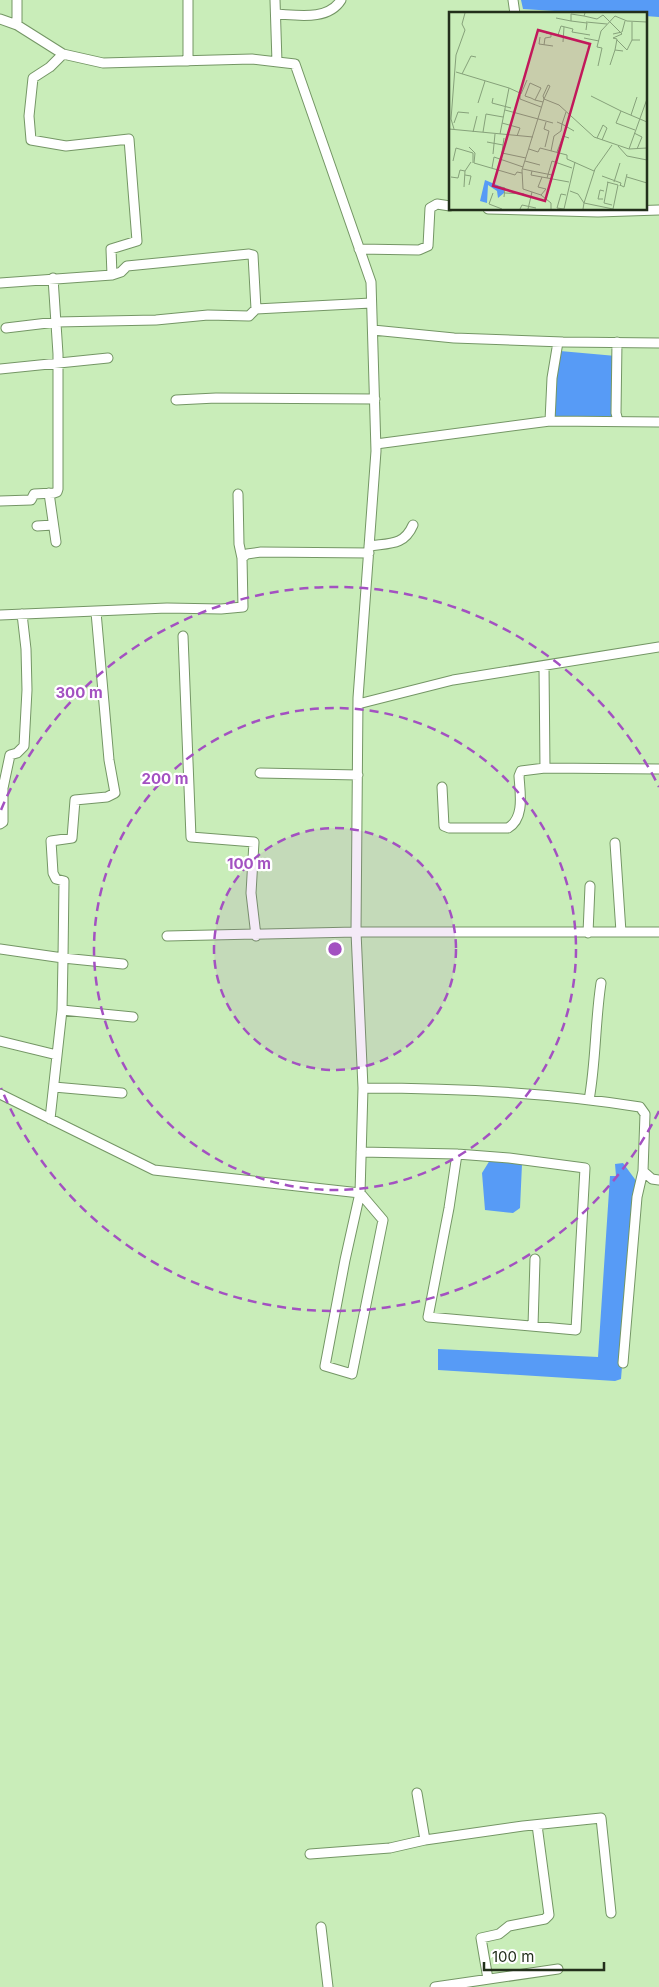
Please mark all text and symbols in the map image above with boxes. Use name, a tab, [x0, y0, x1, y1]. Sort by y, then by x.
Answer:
inset map	[449, 12, 646, 210]
text: 300 m	[55, 683, 103, 702]
text: 200 m	[142, 769, 188, 788]
text: 100 m	[227, 854, 271, 873]
centre of rings	[326, 940, 344, 958]
scale bar	[484, 1940, 604, 1972]
text: 100 m	[492, 1947, 534, 1966]

